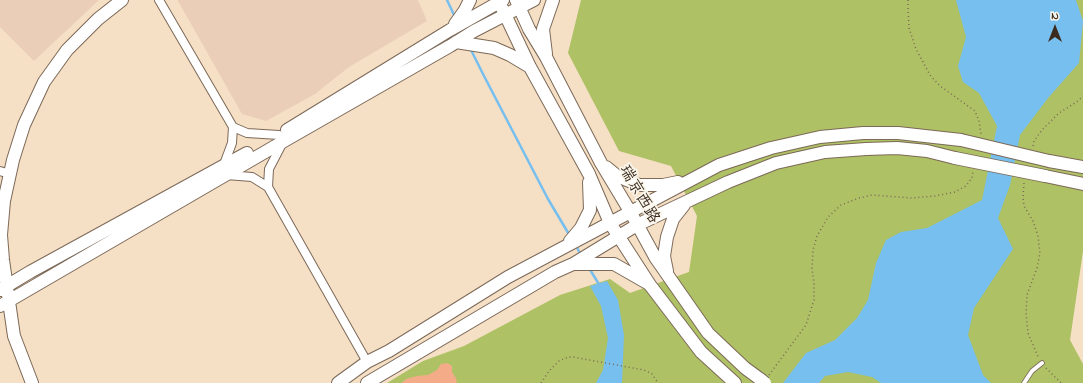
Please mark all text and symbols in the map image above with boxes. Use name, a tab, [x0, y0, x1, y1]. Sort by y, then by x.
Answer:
north arrow	[1035, 8, 1075, 48]
text: N	[1051, 8, 1059, 24]
street label: 瑞京西路	[614, 162, 662, 228]

